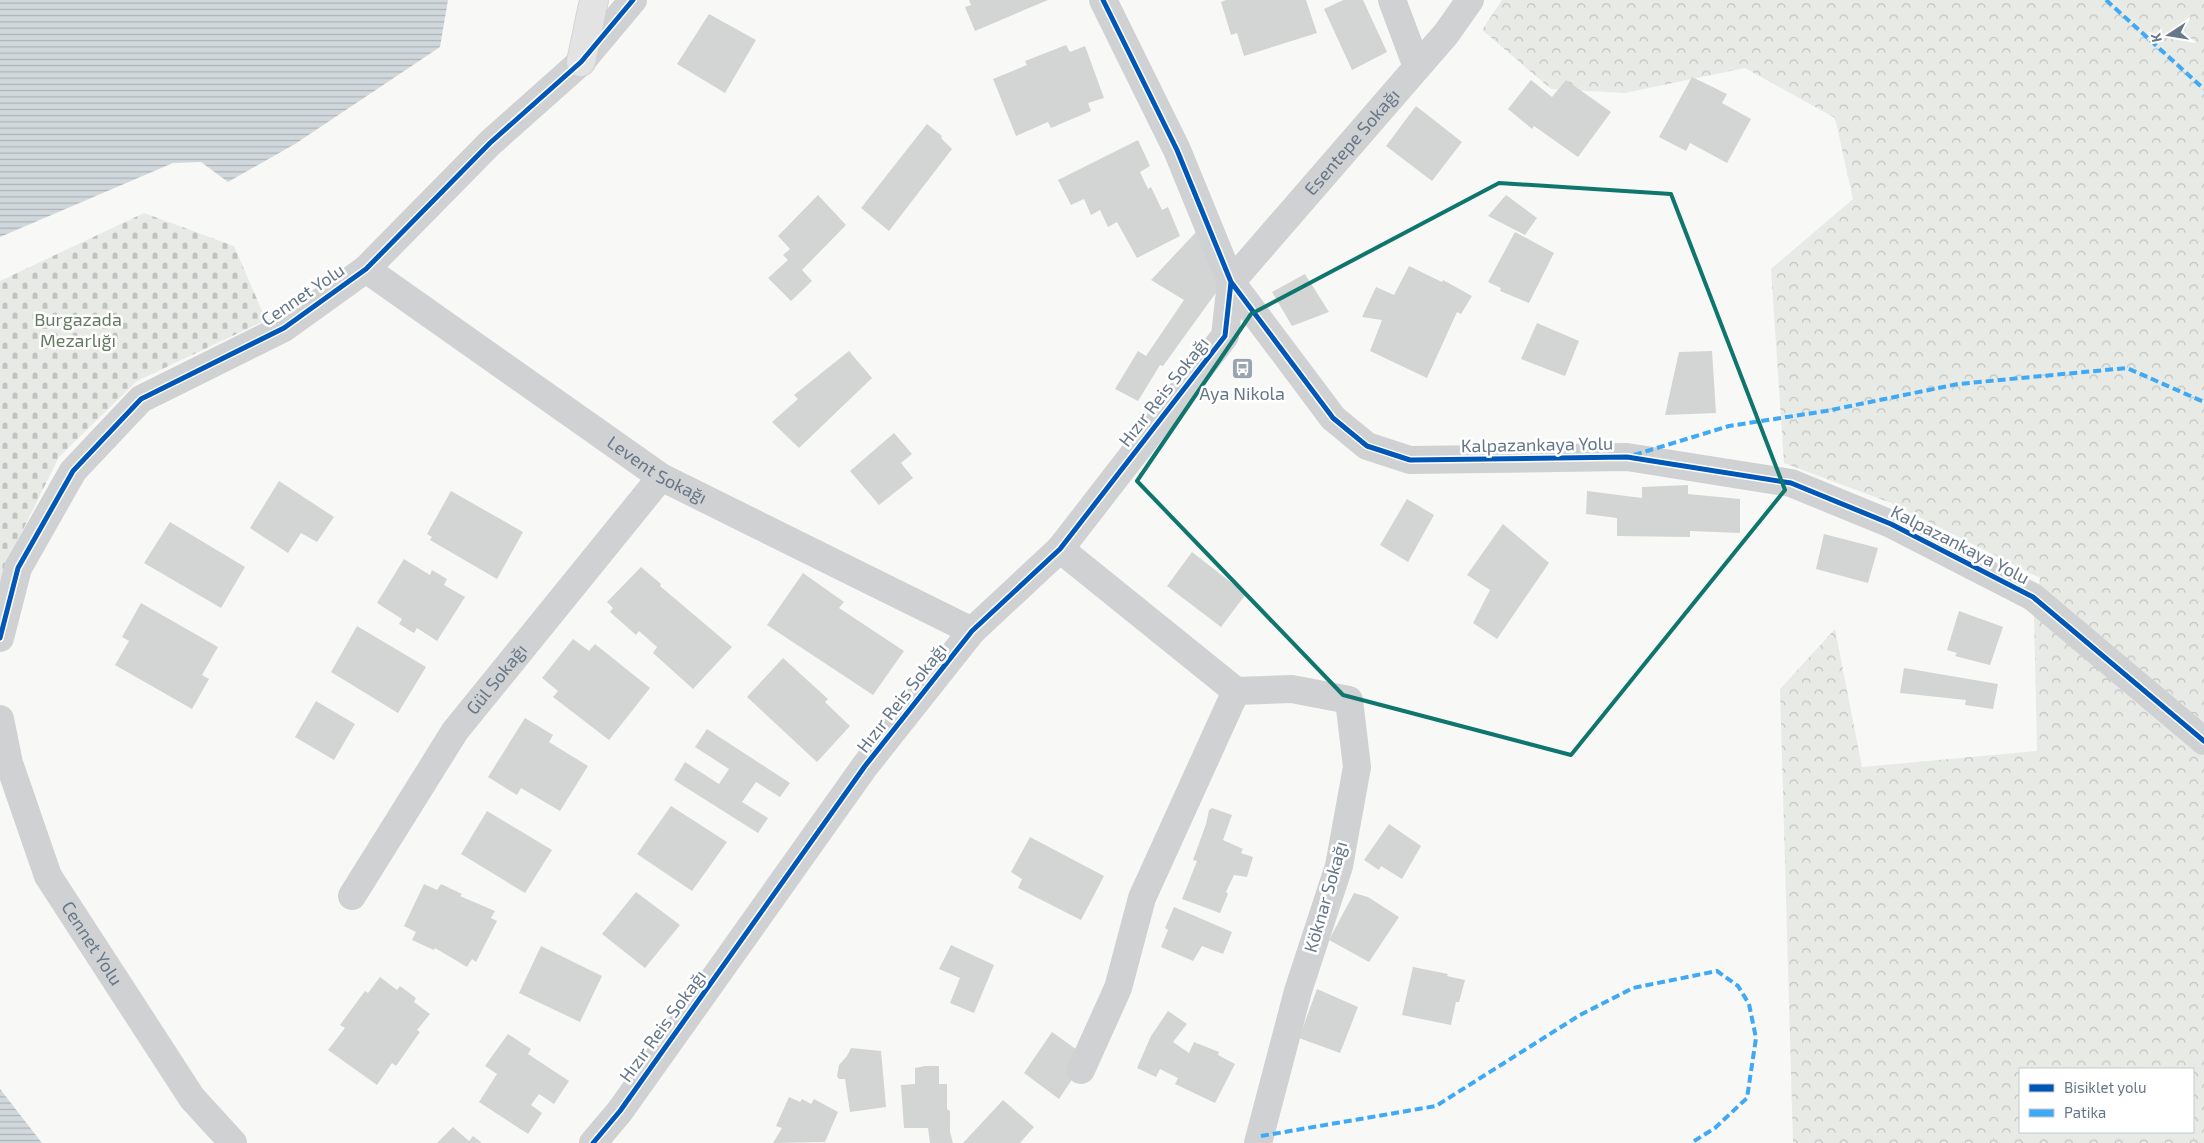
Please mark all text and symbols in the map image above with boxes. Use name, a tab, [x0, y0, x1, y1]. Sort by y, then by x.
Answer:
north arrow	[2144, 10, 2194, 60]
text: K	[2147, 32, 2165, 44]
street label: Esentepe Sokağı	[1299, 84, 1404, 199]
street label: Cennet Yolu	[257, 258, 348, 330]
park label: Burgazada Mezarlığı	[34, 308, 122, 351]
street label: Hızır Reis Sokağı	[1114, 332, 1213, 451]
bus stop icon: Aya Nikola	[1230, 357, 1254, 381]
place label: Aya Nikola	[1199, 382, 1285, 404]
street label: Levent Sokağı	[603, 431, 711, 508]
street label: Kalpazankaya Yolu	[1461, 432, 1613, 456]
street label: Kalpazankaya Yolu	[1888, 500, 2033, 589]
street label: Hızır Reis Sokağı	[852, 638, 951, 757]
street label: Gül Sokağı	[461, 639, 531, 718]
street label: Köknar Sokağı	[1299, 838, 1351, 955]
street label: Cennet Yolu	[57, 897, 128, 989]
street label: Hızır Reis Sokağı	[614, 965, 710, 1086]
legend	[2019, 1068, 2194, 1133]
text: Bisiklet yolu	[2064, 1078, 2147, 1096]
text: Patika	[2064, 1103, 2106, 1121]

